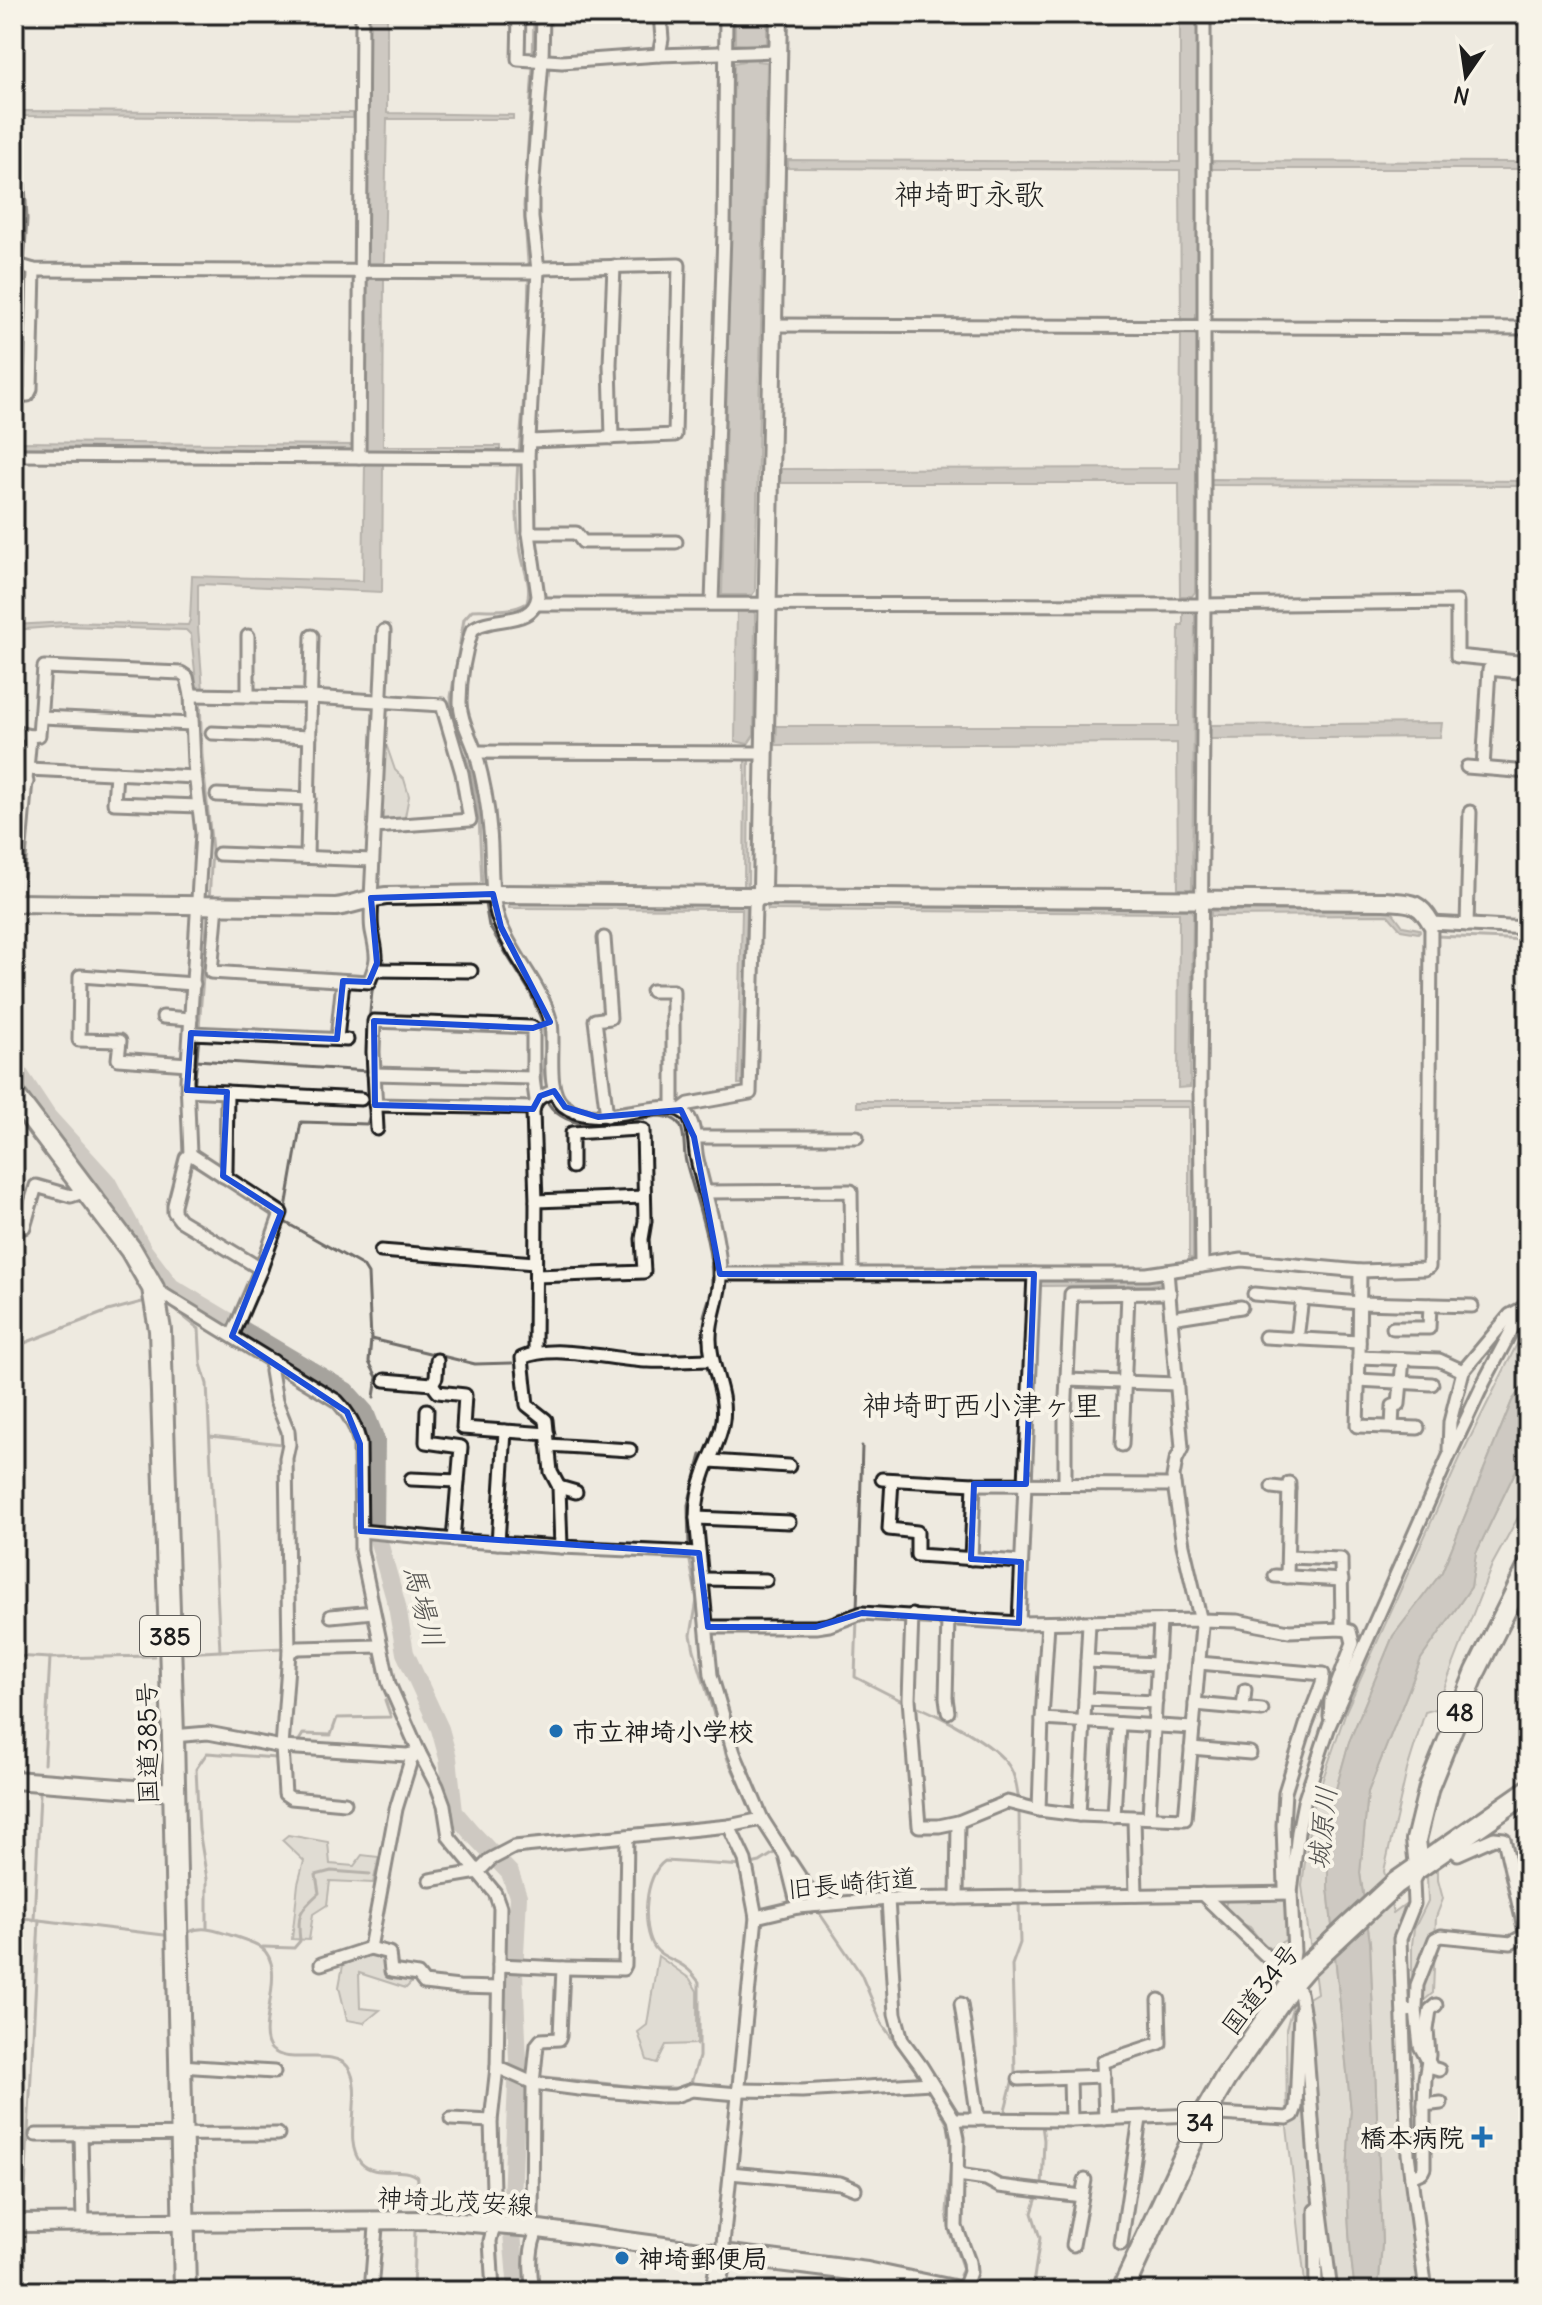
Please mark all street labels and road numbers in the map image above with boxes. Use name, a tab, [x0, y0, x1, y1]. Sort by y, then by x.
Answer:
road number: 385	[140, 1616, 200, 1656]
street label: 国道385号	[129, 1681, 165, 1805]
road number: 48	[1438, 1692, 1482, 1732]
street label: 旧長崎街道	[786, 1861, 918, 1905]
street label: 国道34号	[1214, 1936, 1306, 2042]
road number: 34	[1178, 2102, 1222, 2142]
street label: 神埼北茂安線	[376, 2180, 534, 2222]

